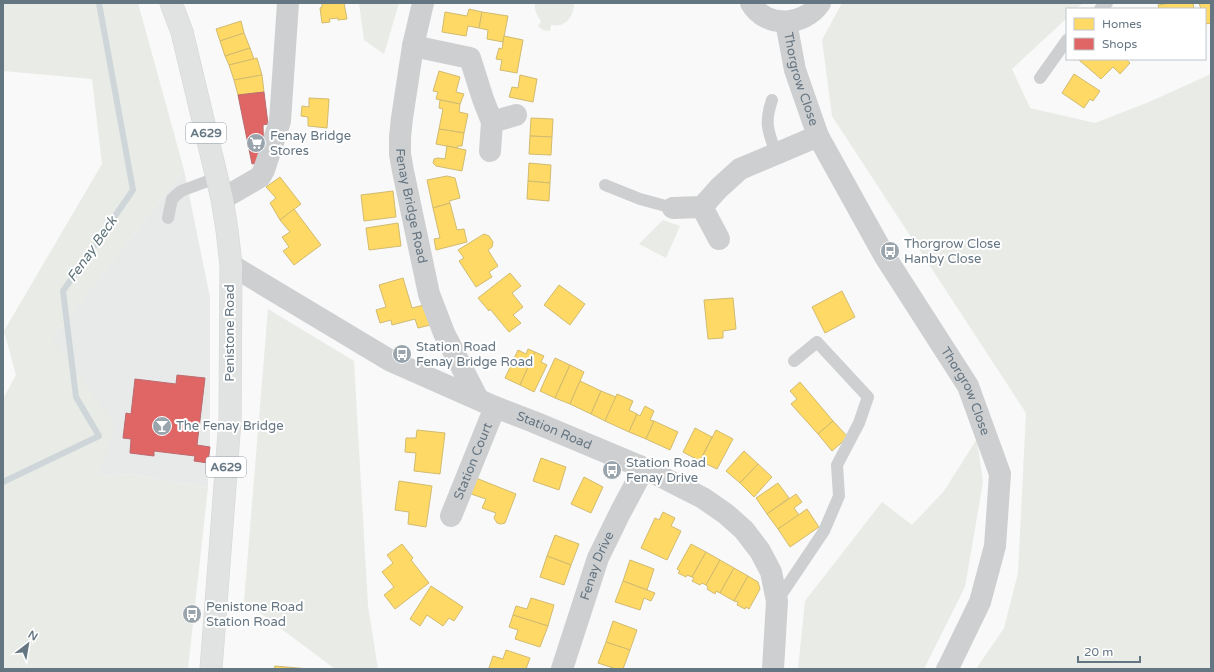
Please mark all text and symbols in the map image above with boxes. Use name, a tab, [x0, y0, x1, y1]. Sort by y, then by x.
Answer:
legend	[1066, 8, 1206, 60]
text: Homes	[1102, 17, 1142, 31]
street label: Thorgrow Close	[780, 31, 822, 128]
text: Shops	[1102, 37, 1137, 51]
road number: A629	[186, 123, 226, 143]
place label: Fenay Bridge Stores	[270, 128, 351, 159]
supermarket icon: Fenay Bridge Stores	[245, 132, 267, 154]
street label: Fenay Bridge Road	[392, 148, 430, 265]
water label: Fenay Beck	[63, 212, 122, 285]
place label: Thorgrow Close Hanby Close	[904, 236, 1001, 267]
bus stop icon: Thorgrow Close Hanby Close	[879, 240, 901, 262]
street label: Penistone Road	[222, 284, 238, 382]
place label: Station Road Fenay Bridge Road	[416, 339, 533, 370]
bus stop icon: Station Road Fenay Bridge Road	[391, 343, 413, 365]
street label: Thorgrow Close	[937, 344, 993, 438]
street label: Station Road	[514, 408, 594, 453]
bar icon: The Fenay Bridge	[151, 415, 173, 437]
place label: The Fenay Bridge	[176, 418, 284, 434]
street label: Station Court	[450, 420, 496, 502]
place label: Station Road Fenay Drive	[626, 455, 706, 486]
road number: A629	[206, 457, 246, 477]
bus stop icon: Station Road Fenay Drive	[601, 459, 623, 481]
street label: Fenay Drive	[577, 529, 618, 602]
place label: Penistone Road Station Road	[206, 599, 303, 630]
bus stop icon: Penistone Road Station Road	[181, 603, 203, 625]
north arrow	[8, 624, 48, 664]
text: N	[26, 628, 40, 644]
scale bar	[1078, 638, 1140, 664]
text: 20 m	[1084, 645, 1113, 659]

